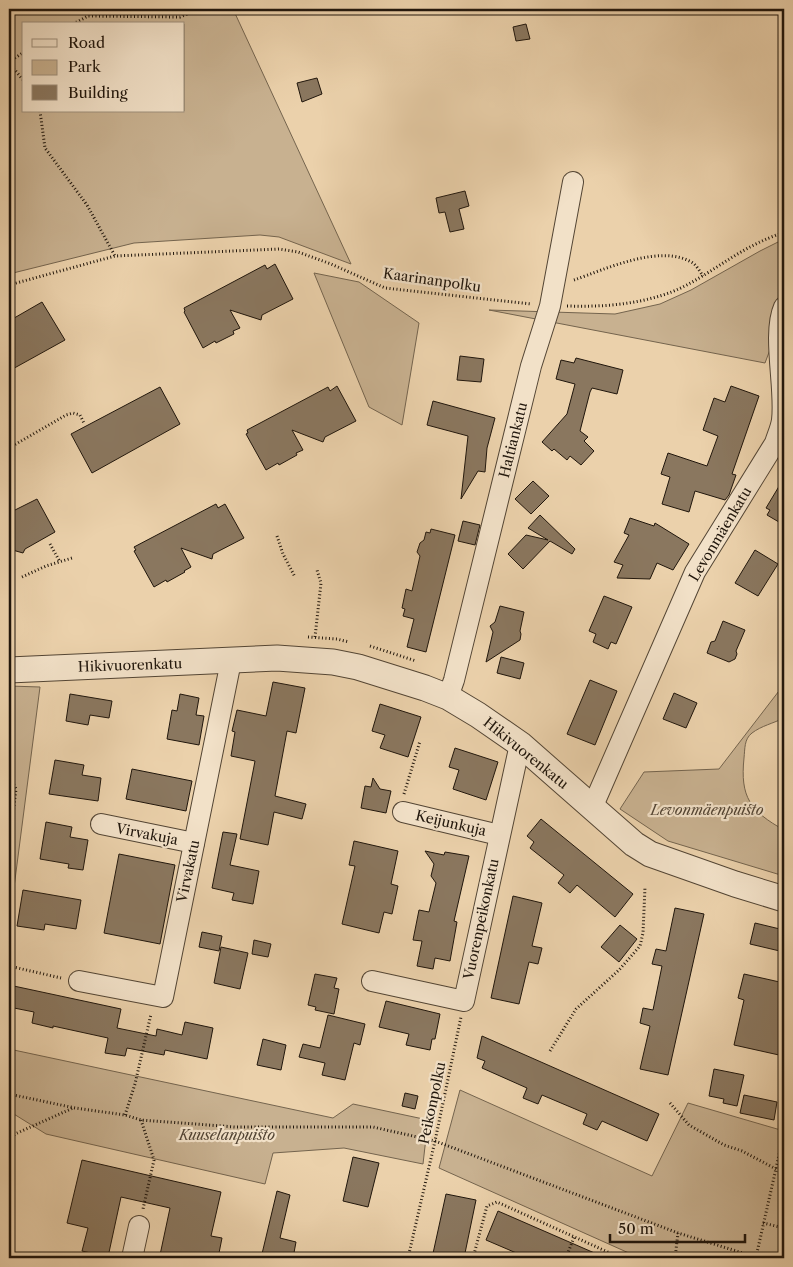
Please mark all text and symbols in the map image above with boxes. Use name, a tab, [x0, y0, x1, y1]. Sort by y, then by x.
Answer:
legend	[22, 22, 185, 112]
text: Road	[68, 33, 105, 52]
text: Park	[68, 57, 102, 76]
text: Building	[68, 83, 128, 102]
street label: Kaarinanpolku	[382, 264, 483, 296]
street label: Haltiankatu	[495, 400, 531, 480]
street label: Levonmäenkatu	[685, 483, 755, 585]
street label: Hikivuorenkatu	[78, 654, 183, 676]
street label: Hikivuorenkatu	[480, 713, 572, 793]
park label: Levonmäenpuisto	[650, 801, 764, 819]
street label: Keijunkuja	[414, 806, 489, 840]
street label: Virvakuja	[113, 819, 180, 849]
street label: Virvakatu	[172, 838, 203, 905]
street label: Vuorenpeikonkatu	[459, 856, 503, 982]
street label: Peikonpolku	[414, 1060, 450, 1146]
park label: Kuuselanpuisto	[178, 1126, 275, 1144]
scale bar	[610, 1212, 746, 1244]
text: 50 m	[618, 1219, 654, 1238]

